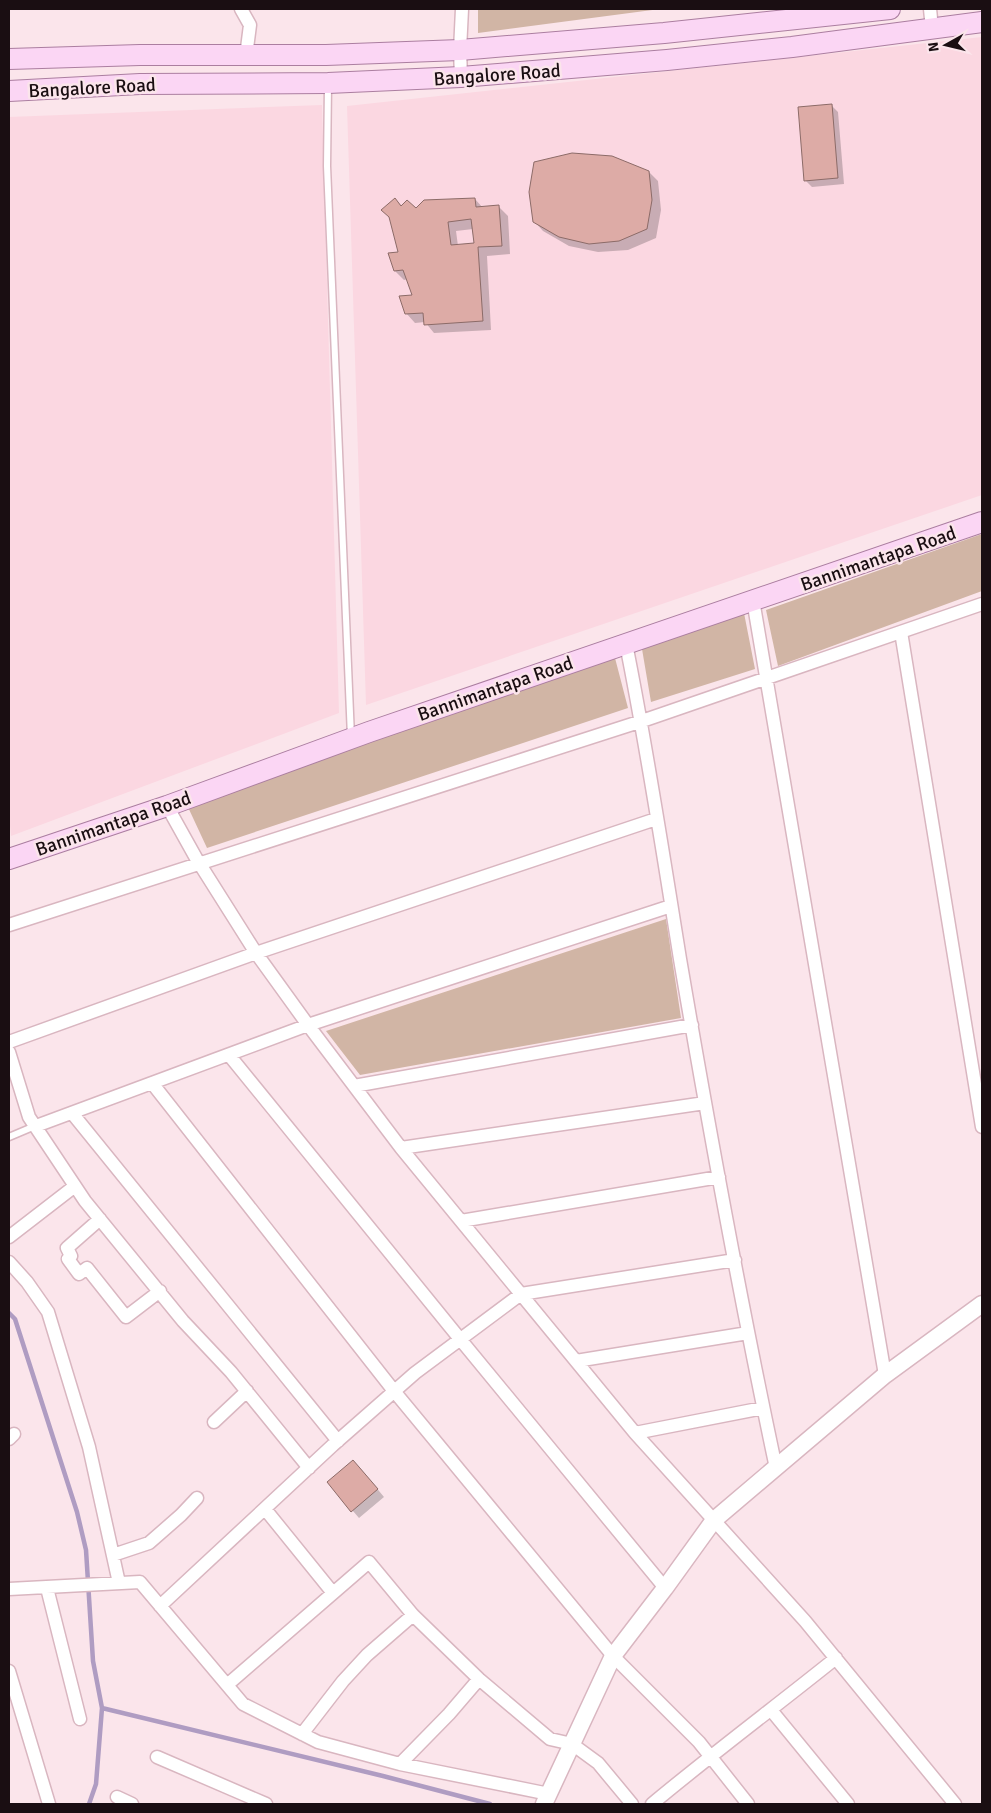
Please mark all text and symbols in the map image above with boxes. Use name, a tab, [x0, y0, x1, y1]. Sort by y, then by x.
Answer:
north arrow	[921, 20, 971, 70]
text: N	[925, 41, 943, 53]
street label: Bangalore Road	[433, 59, 561, 91]
street label: Bangalore Road	[28, 73, 156, 103]
street label: Bannimantapa Road	[797, 521, 959, 597]
street label: Bannimantapa Road	[414, 651, 576, 727]
street label: Bannimantapa Road	[32, 786, 194, 862]

